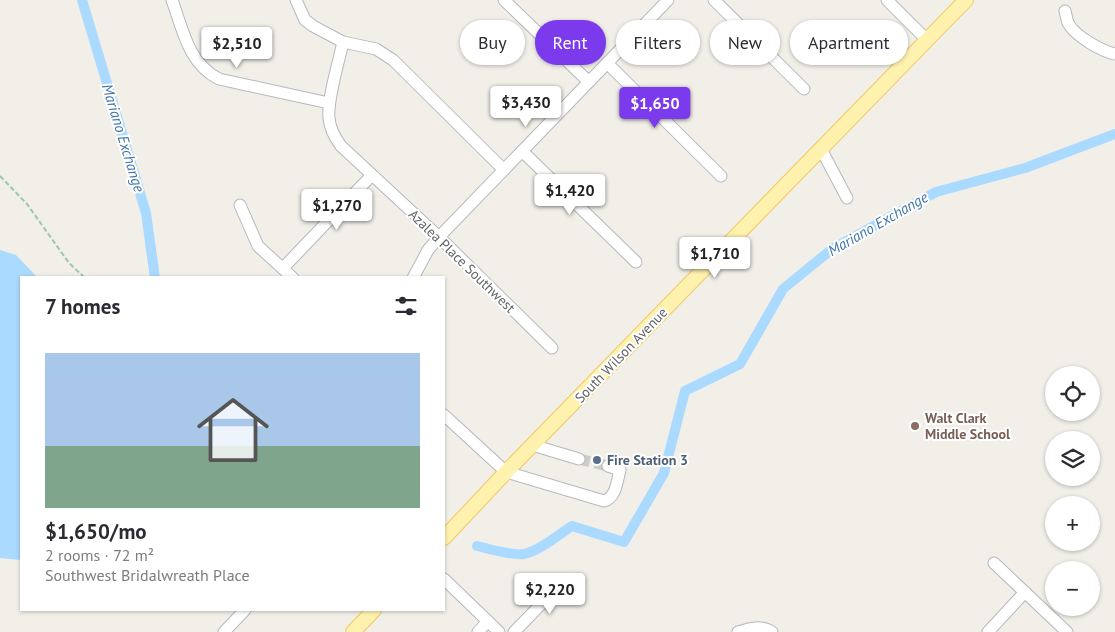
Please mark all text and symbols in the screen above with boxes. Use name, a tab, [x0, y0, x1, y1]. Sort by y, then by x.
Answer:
chip: Buy	[460, 20, 525, 65]
chip: Rent	[535, 20, 606, 65]
chip: Filters	[616, 20, 700, 65]
chip: New	[710, 20, 780, 65]
chip: Apartment	[790, 20, 908, 65]
pin: $2,510	[196, 27, 278, 69]
text: $2,510	[212, 33, 262, 53]
water label: Mariano Exchange	[98, 81, 149, 194]
pin: $3,430	[485, 86, 567, 128]
pin: $1,650	[614, 86, 696, 129]
text: $3,430	[501, 92, 551, 112]
text: $1,650	[630, 93, 680, 113]
pin: $1,420	[529, 174, 611, 216]
text: $1,420	[545, 180, 595, 200]
water label: Mariano Exchange	[824, 187, 931, 260]
pin: $1,270	[296, 188, 378, 231]
text: $1,270	[312, 195, 362, 215]
street label: Azalea Place Southwest	[405, 205, 519, 317]
pin: $1,710	[674, 236, 756, 279]
text: $1,710	[690, 243, 740, 263]
icon: filters	[392, 292, 420, 320]
text: 7 homes	[45, 293, 120, 320]
street label: South Wilson Avenue	[571, 303, 671, 407]
map controls	[1045, 366, 1100, 616]
button: locate	[1045, 366, 1100, 421]
icon: home	[188, 385, 278, 475]
place label: Walt Clark Middle School	[925, 409, 1011, 443]
marker: Walt Clark Middle School	[909, 420, 921, 432]
button: layers	[1045, 431, 1100, 486]
place label: Fire Station 3	[607, 451, 688, 469]
marker: Fire Station 3	[591, 454, 603, 466]
button: +	[1045, 496, 1100, 551]
text: $1,650/mo	[45, 518, 147, 545]
text: 2 rooms · 72 m²	[45, 545, 154, 565]
button: −	[1045, 561, 1100, 616]
text: Southwest Bridalwreath Place	[45, 565, 250, 585]
pin: $2,220	[509, 572, 591, 615]
text: $2,220	[525, 579, 575, 599]

